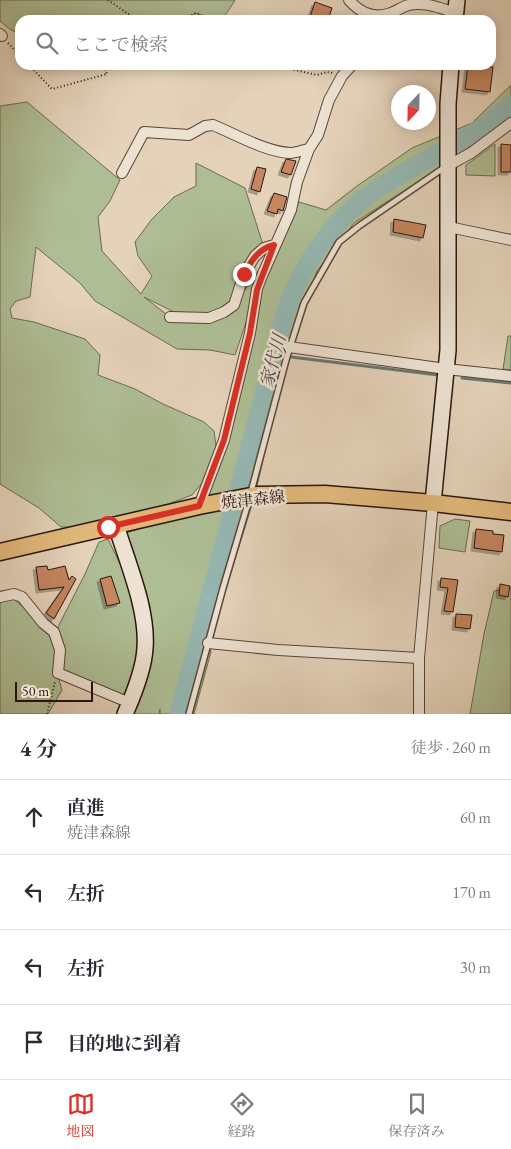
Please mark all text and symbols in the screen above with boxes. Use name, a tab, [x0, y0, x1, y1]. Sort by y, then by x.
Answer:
search box	[15, 15, 496, 70]
icon: search	[33, 29, 61, 57]
text: ここで検索	[73, 32, 168, 57]
north arrow	[391, 85, 436, 130]
route end	[233, 263, 256, 286]
water label: 家代川	[254, 330, 291, 390]
street label: 焼津森線	[220, 486, 286, 513]
route start	[97, 516, 120, 539]
scale bar	[15, 679, 92, 702]
text: 50 m	[22, 682, 49, 700]
text: 4 分	[20, 735, 57, 762]
text: 徒歩 · 260 m	[411, 737, 491, 758]
text: 直進	[67, 795, 105, 820]
icon: ahead	[20, 803, 48, 831]
text: 60 m	[460, 807, 491, 828]
text: 焼津森線	[67, 822, 131, 843]
icon: left	[20, 878, 48, 906]
text: 左折	[67, 881, 105, 906]
text: 170 m	[452, 882, 491, 903]
icon: left	[20, 953, 48, 981]
text: 左折	[67, 956, 105, 981]
text: 30 m	[460, 957, 491, 978]
icon: arrive	[20, 1028, 48, 1056]
text: 目的地に到着	[67, 1031, 181, 1056]
tab: 地図	[67, 1090, 95, 1140]
tab: 経路	[228, 1090, 256, 1140]
tab: 保存済み	[389, 1090, 445, 1140]

